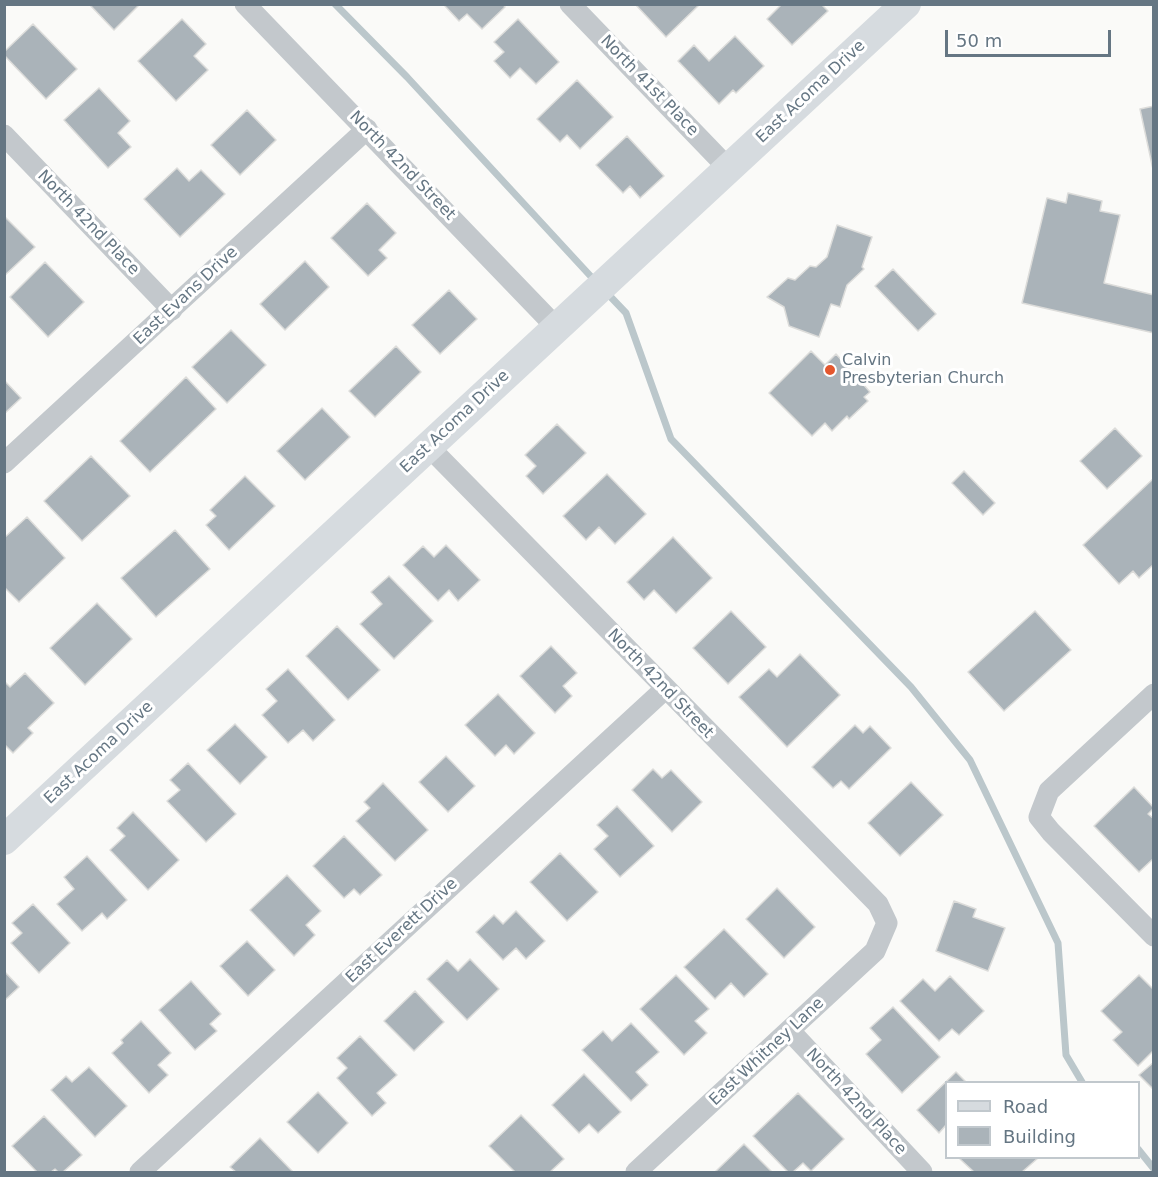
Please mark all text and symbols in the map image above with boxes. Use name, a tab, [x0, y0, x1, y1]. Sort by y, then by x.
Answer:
scale bar	[948, 18, 1114, 56]
text: 50 m	[956, 30, 1002, 51]
street label: North 41st Place	[596, 32, 702, 140]
street label: East Acoma Drive	[753, 37, 869, 147]
street label: North 42nd Street	[345, 107, 459, 225]
street label: North 42nd Place	[33, 167, 143, 279]
street label: East Evans Drive	[130, 243, 242, 349]
place label: Calvin Presbyterian Church	[842, 351, 1004, 389]
marker: Calvin Presbyterian Church	[823, 363, 837, 377]
street label: East Acoma Drive	[397, 367, 513, 477]
street label: North 42nd Street	[603, 625, 717, 743]
street label: East Acoma Drive	[41, 698, 157, 808]
street label: East Everett Drive	[342, 874, 462, 988]
street label: East Whitney Lane	[706, 994, 828, 1110]
street label: North 42nd Place	[802, 1045, 910, 1159]
legend	[945, 1081, 1140, 1159]
text: Road	[1003, 1096, 1048, 1117]
text: Building	[1003, 1126, 1076, 1147]

